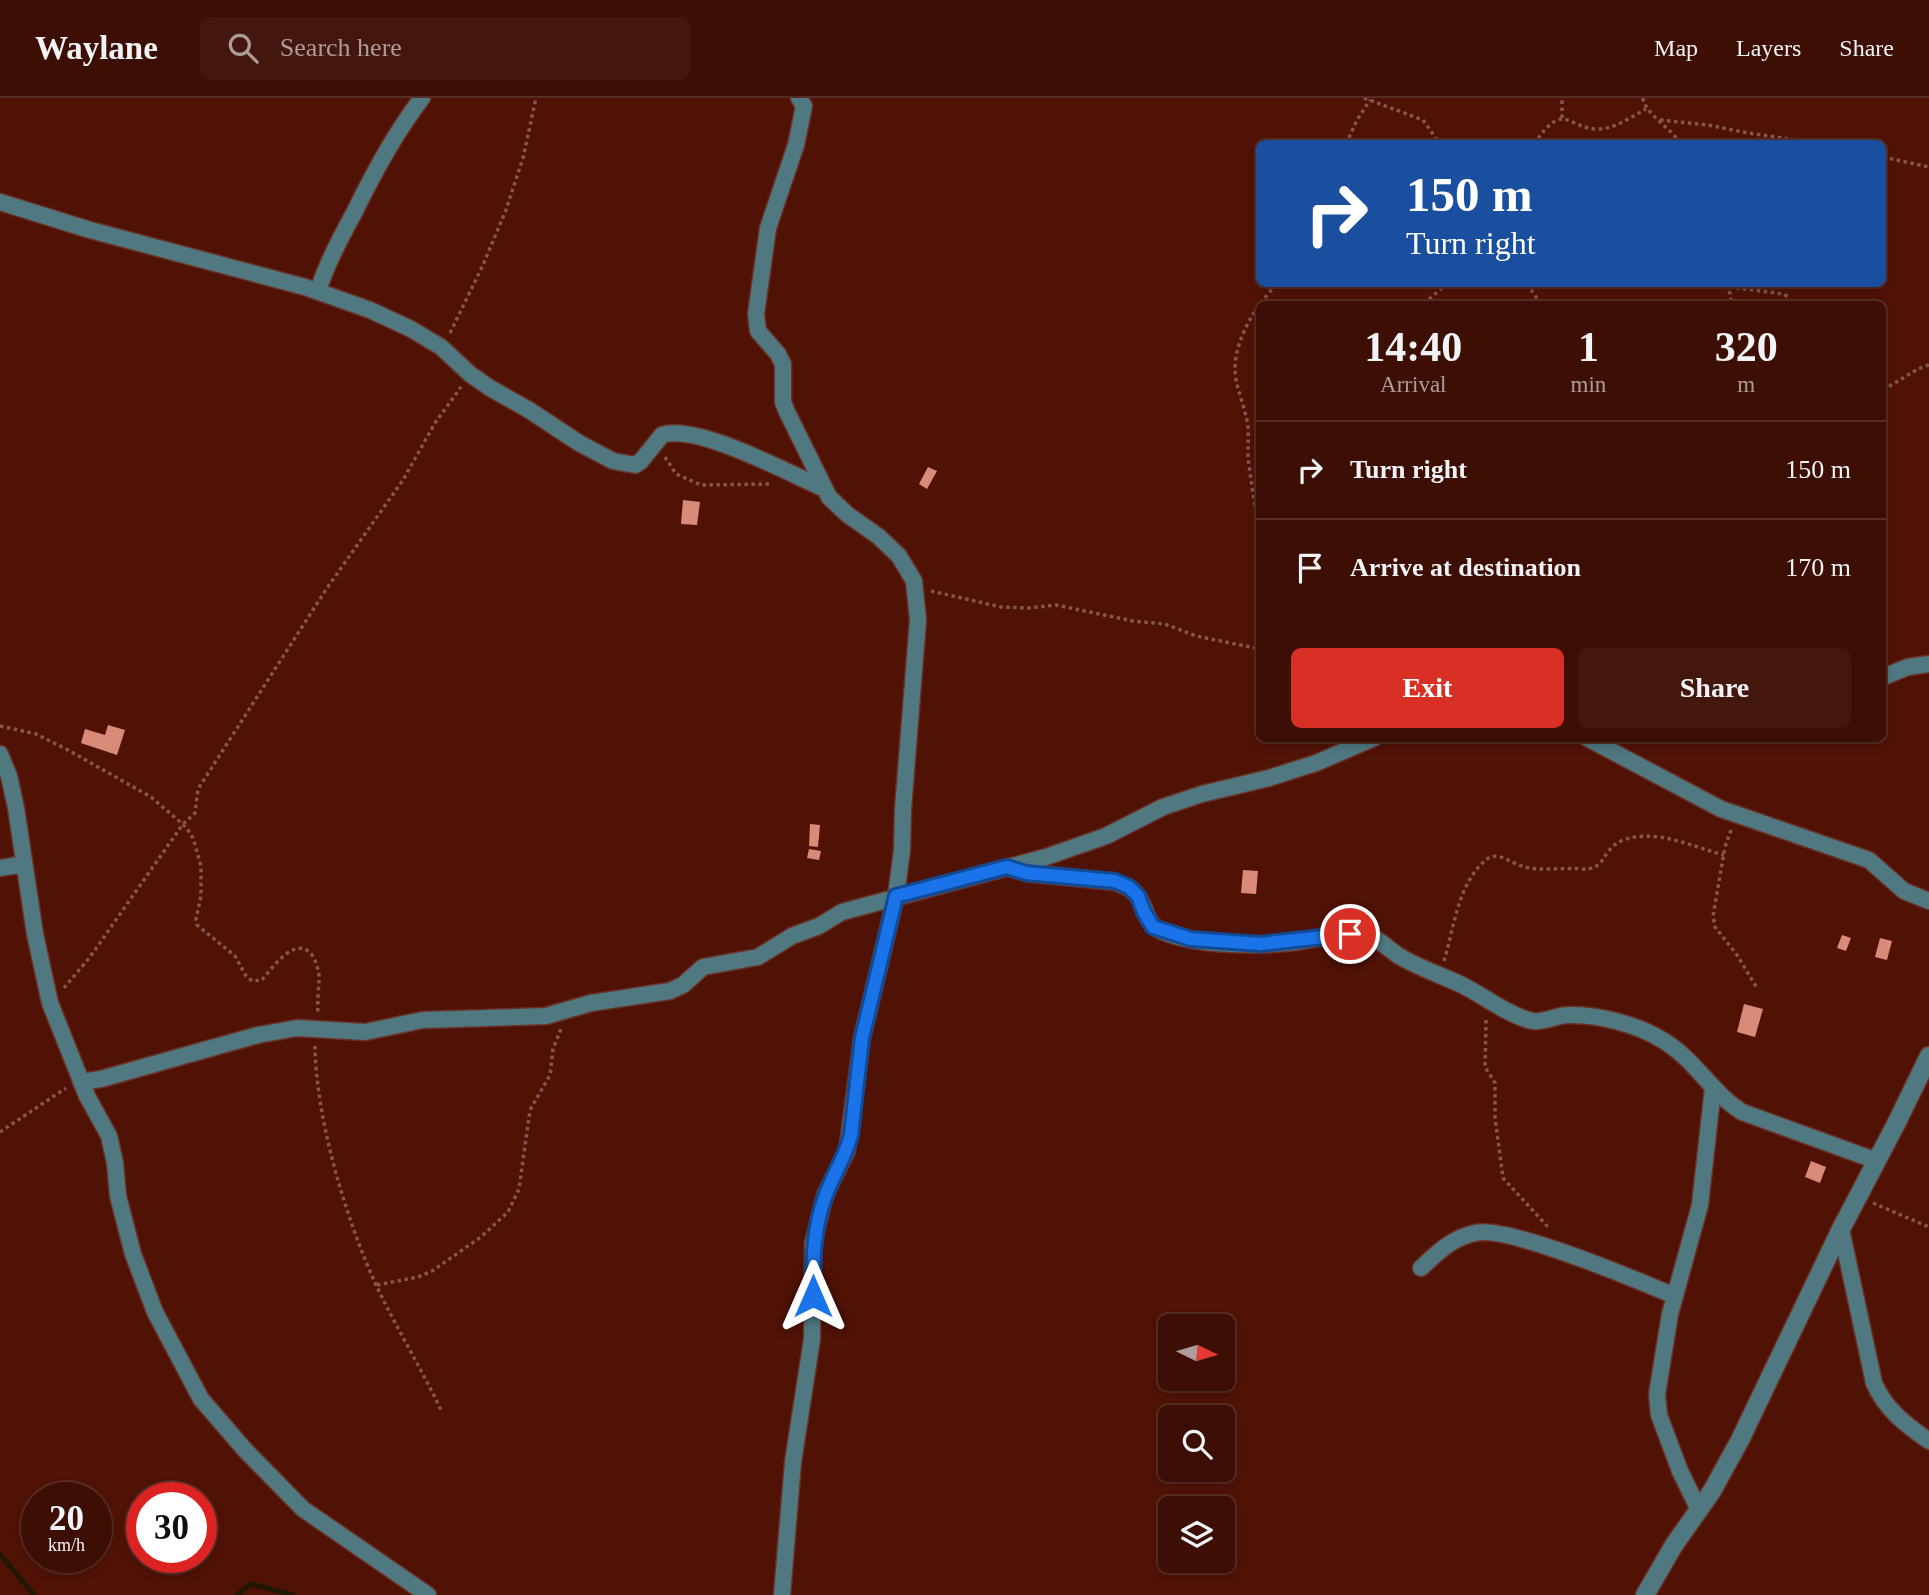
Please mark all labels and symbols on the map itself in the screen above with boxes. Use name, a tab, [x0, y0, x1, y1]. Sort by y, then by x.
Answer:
pin	[1320, 904, 1380, 964]
position arrow	[776, 1259, 850, 1333]
north arrow	[1158, 1314, 1236, 1391]
speed limit sign: 30	[126, 1482, 217, 1573]

